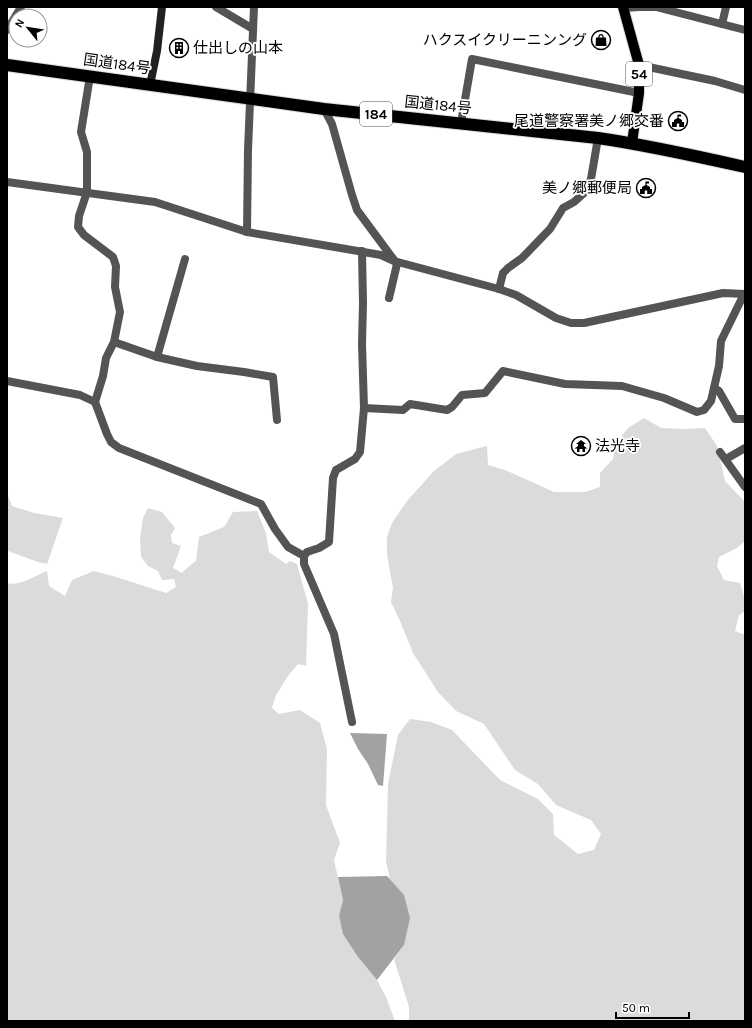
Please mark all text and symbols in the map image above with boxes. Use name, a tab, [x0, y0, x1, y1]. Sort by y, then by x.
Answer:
north arrow	[8, 8, 48, 48]
text: N	[12, 17, 27, 30]
shop icon: ハクスイクリーニンング	[590, 29, 612, 51]
place label: ハクスイクリーニンング	[423, 31, 587, 49]
building icon: 仕出しの山本	[168, 37, 190, 59]
place label: 仕出しの山本	[193, 39, 283, 57]
street label: 国道184号	[82, 50, 152, 78]
road number: 54	[626, 62, 652, 86]
street label: 国道184号	[403, 93, 473, 117]
road number: 184	[360, 102, 392, 126]
public building icon: 尾道警察署美ノ郷交番	[667, 110, 689, 132]
place label: 尾道警察署美ノ郷交番	[514, 112, 664, 130]
public building icon: 美ノ郷郵便局	[635, 177, 657, 199]
place label: 美ノ郷郵便局	[542, 179, 632, 197]
temple icon: 法光寺	[570, 435, 592, 457]
place label: 法光寺	[595, 437, 640, 455]
scale bar	[616, 994, 689, 1020]
text: 50 m	[622, 1001, 650, 1015]

